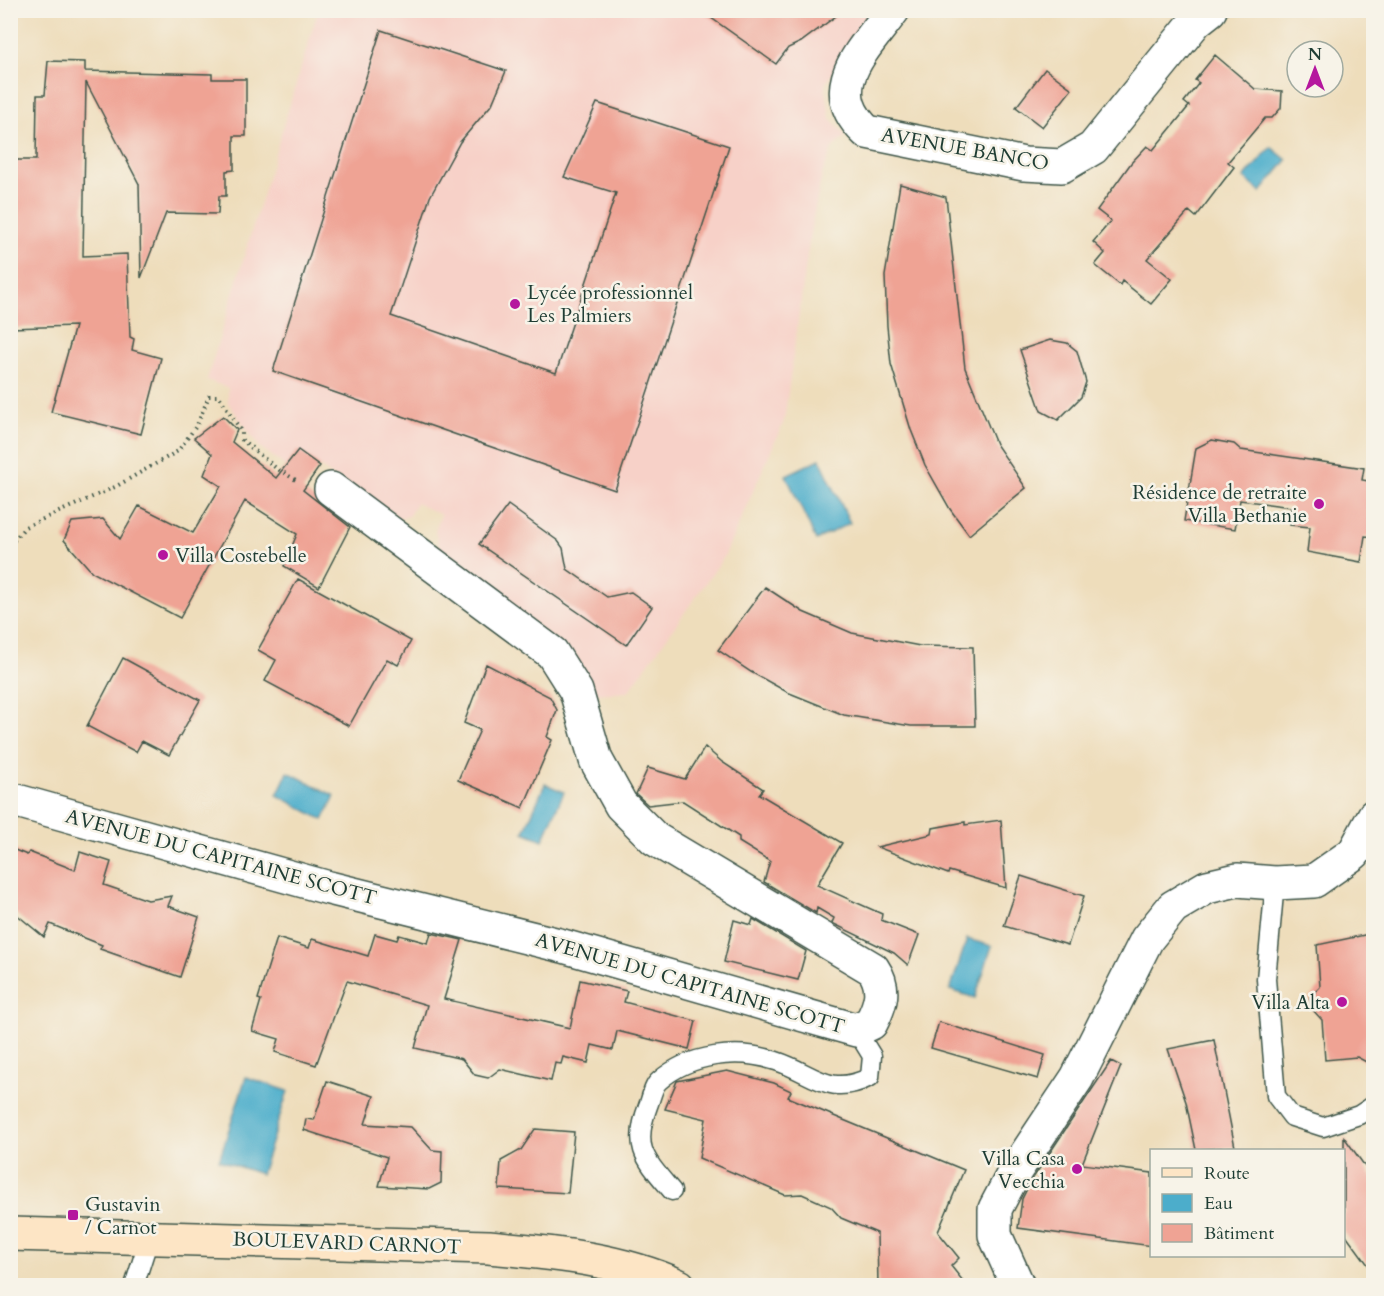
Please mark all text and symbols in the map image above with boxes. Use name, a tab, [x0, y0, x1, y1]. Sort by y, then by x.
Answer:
north arrow	[1285, 39, 1345, 99]
text: N	[1308, 44, 1322, 66]
street label: AVENUE BANCO	[879, 121, 1051, 177]
place label: Lycée professionnel Les Palmiers	[527, 279, 693, 329]
marker: Lycée professionnel Les Palmiers	[508, 297, 522, 311]
place label: Résidence de retraite Villa Bethanie	[1132, 479, 1307, 529]
marker: Résidence de retraite Villa Bethanie	[1312, 497, 1326, 511]
place label: Villa Costebelle	[175, 542, 307, 569]
marker: Villa Costebelle	[156, 548, 170, 562]
street label: AVENUE DU CAPITAINE SCOTT	[63, 802, 380, 912]
street label: AVENUE DU CAPITAINE SCOTT	[532, 926, 848, 1040]
place label: Villa Alta	[1251, 989, 1330, 1016]
marker: Villa Alta	[1335, 995, 1349, 1009]
place label: Villa Casa Vecchia	[981, 1145, 1065, 1195]
legend	[1150, 1149, 1345, 1257]
text: Route	[1204, 1161, 1250, 1186]
marker: Villa Casa Vecchia	[1070, 1162, 1084, 1176]
place label: Gustavin / Carnot	[85, 1191, 161, 1241]
text: Eau	[1204, 1191, 1233, 1216]
marker: Gustavin / Carnot	[66, 1208, 80, 1222]
text: Bâtiment	[1204, 1221, 1274, 1246]
street label: BOULEVARD CARNOT	[232, 1226, 462, 1260]

